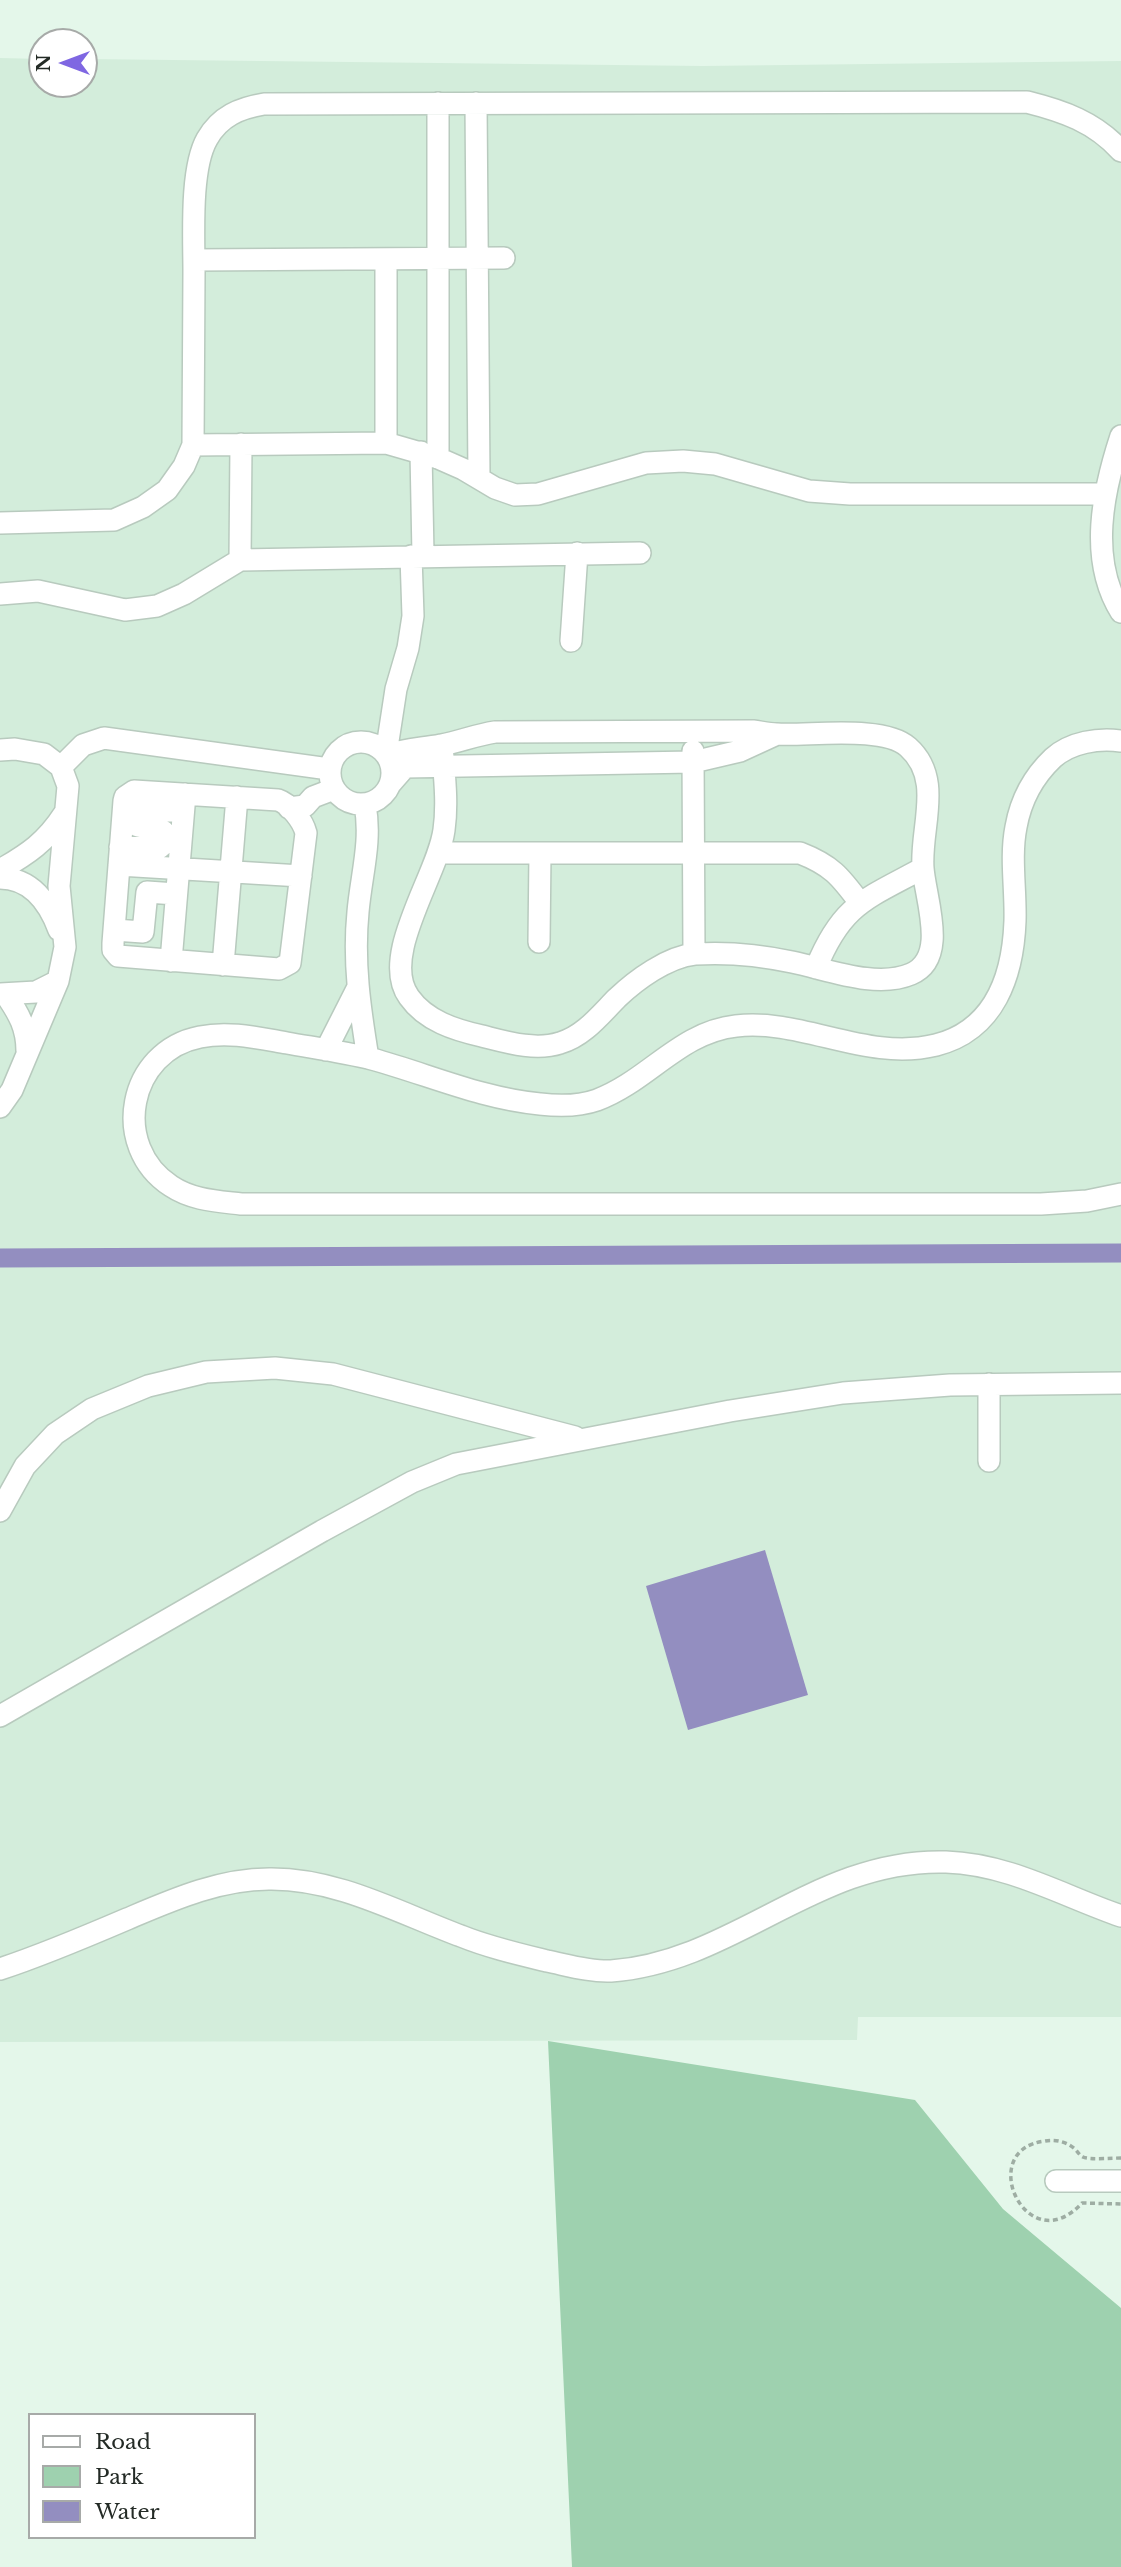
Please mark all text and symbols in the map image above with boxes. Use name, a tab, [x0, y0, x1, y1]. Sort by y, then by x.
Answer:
north arrow	[28, 28, 98, 98]
text: N	[32, 54, 55, 72]
legend	[28, 2413, 256, 2539]
text: Road	[95, 2429, 151, 2455]
text: Park	[95, 2464, 144, 2490]
text: Water	[95, 2499, 159, 2525]

